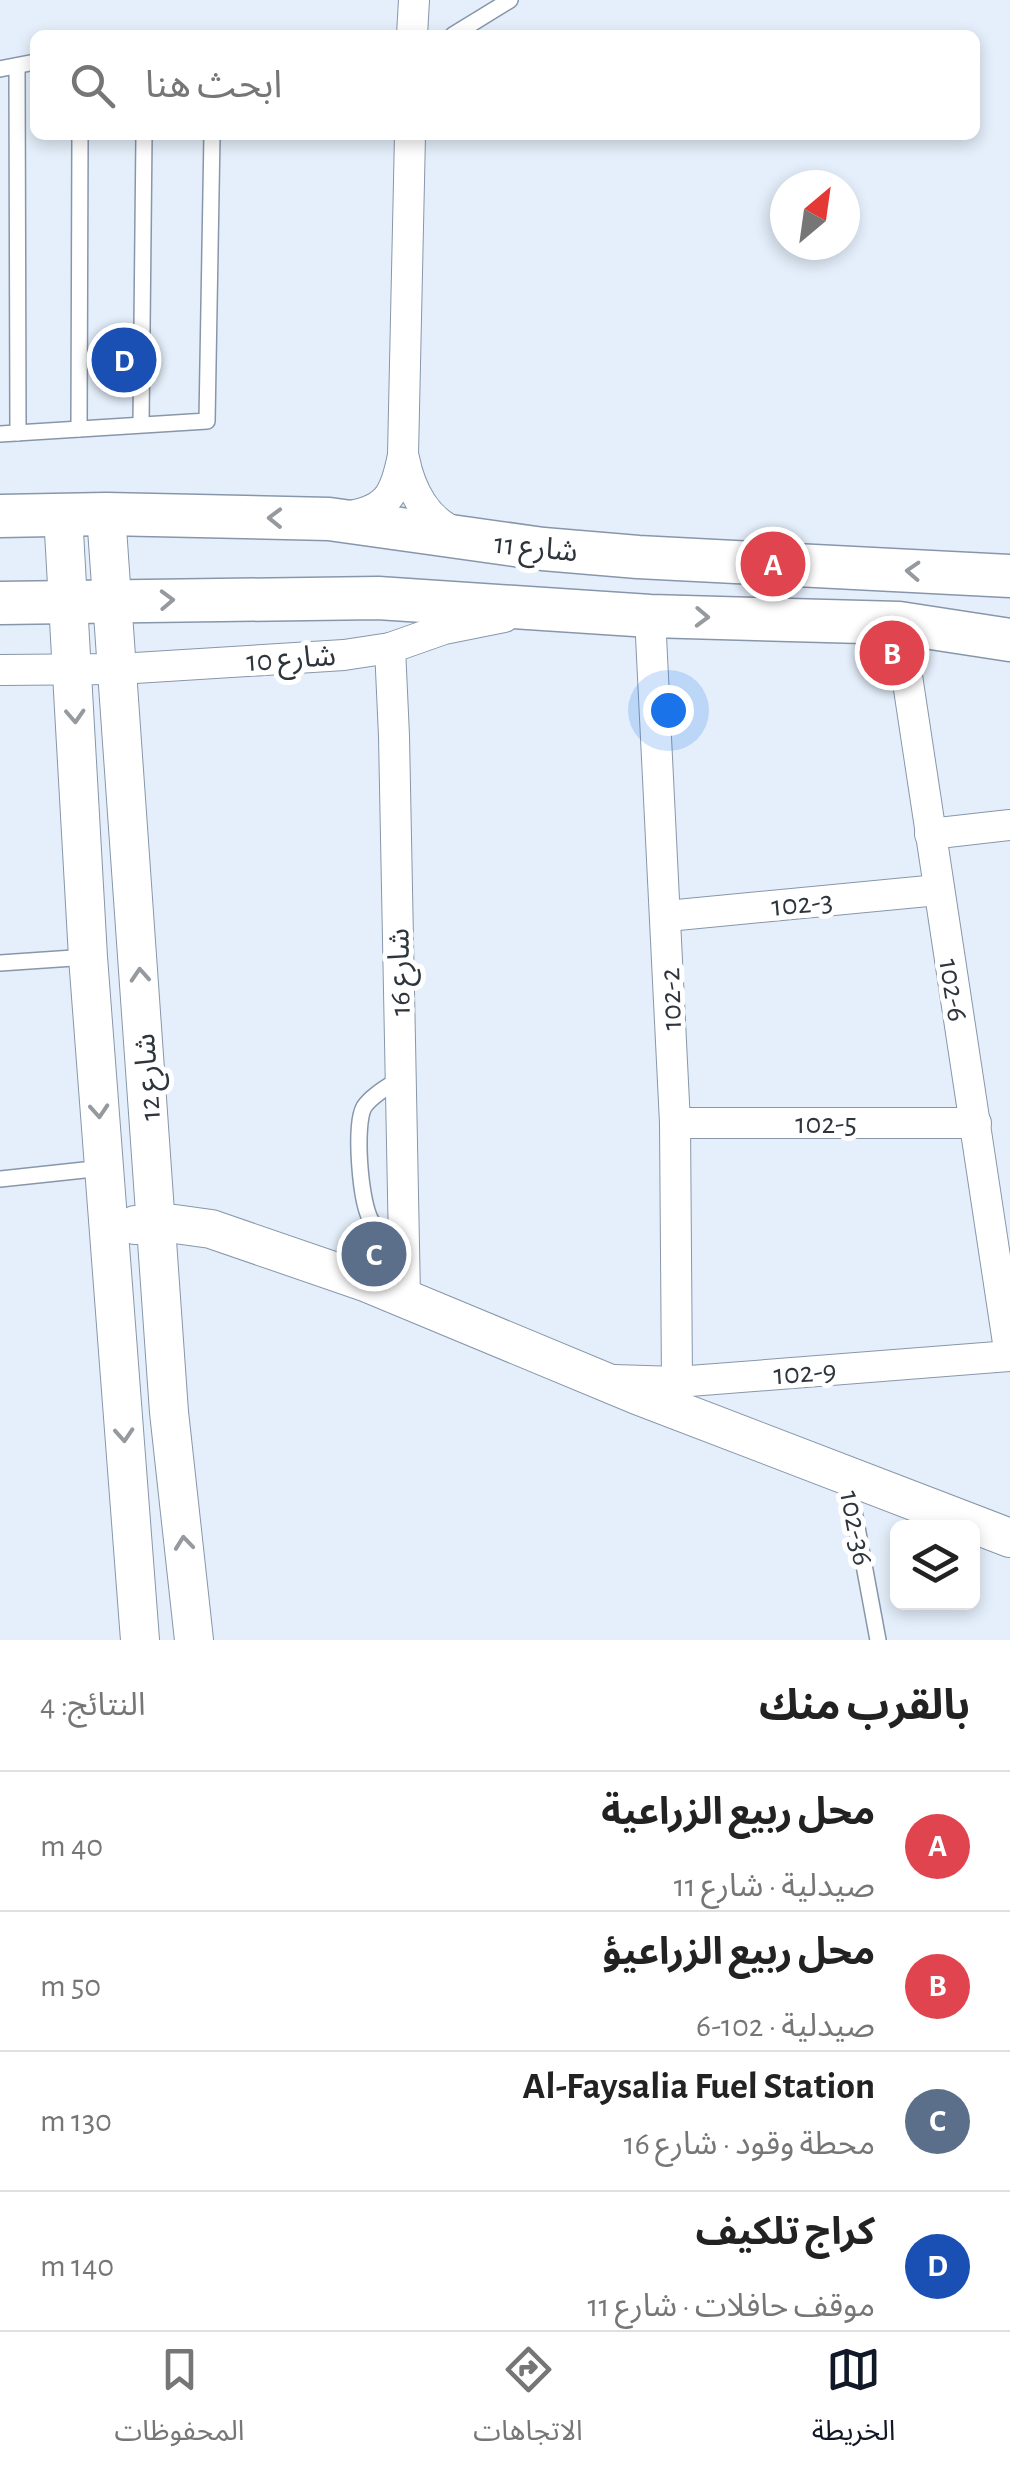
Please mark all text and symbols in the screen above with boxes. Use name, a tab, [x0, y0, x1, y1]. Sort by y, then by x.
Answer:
search box	[30, 30, 980, 140]
icon: search	[65, 58, 120, 113]
text: ابحث هنا	[145, 67, 282, 105]
north arrow	[770, 170, 860, 260]
pin: D	[92, 322, 156, 398]
one-way arrow	[267, 507, 283, 528]
pin: A	[740, 526, 806, 602]
street label: شارع 11	[492, 529, 579, 573]
one-way arrow	[904, 561, 920, 582]
one-way arrow	[160, 590, 176, 611]
one-way arrow	[694, 607, 710, 628]
pin: B	[860, 616, 924, 690]
street label: شارع 10	[245, 641, 337, 683]
your location	[643, 685, 694, 736]
one-way arrow	[64, 709, 85, 725]
street label: 102-3	[770, 886, 834, 922]
street label: شارع 16	[384, 928, 422, 1016]
street label: 102-6	[933, 957, 973, 1024]
one-way arrow	[130, 966, 151, 982]
street label: 102-2	[655, 967, 687, 1031]
street label: شارع 12	[130, 1032, 172, 1122]
one-way arrow	[88, 1103, 109, 1119]
street label: 102-5	[795, 1109, 857, 1139]
pin: C	[342, 1216, 406, 1292]
street label: 102-9	[773, 1356, 838, 1390]
one-way arrow	[113, 1427, 134, 1443]
street label: 102-36	[834, 1488, 878, 1568]
map controls	[890, 1520, 980, 1610]
button: layers	[890, 1520, 980, 1610]
one-way arrow	[174, 1535, 195, 1551]
text: بالقرب منك	[759, 1685, 970, 1727]
text: النتائج: 4	[40, 1689, 146, 1721]
text: محل ربيع الزراعية	[601, 1794, 875, 1832]
text: 40 m	[40, 1830, 103, 1862]
text: A	[928, 1830, 947, 1862]
text: صيدلية · شارع 11	[674, 1870, 875, 1902]
text: محل ربيع الزراعيؤ	[603, 1934, 875, 1972]
text: 50 m	[40, 1970, 101, 2002]
text: B	[928, 1970, 947, 2002]
text: صيدلية · 102-6	[696, 2010, 875, 2042]
text: Al-Faysalia Fuel Station	[522, 2068, 875, 2106]
text: 130 m	[40, 2105, 112, 2137]
text: C	[929, 2105, 946, 2137]
text: محطة وقود · شارع 16	[624, 2128, 875, 2160]
text: كراج تلكيف	[695, 2214, 875, 2252]
text: 140 m	[40, 2250, 114, 2282]
text: D	[927, 2250, 948, 2282]
text: موقف حافلات · شارع 11	[587, 2290, 875, 2322]
tab: المحفوظات	[114, 2342, 244, 2461]
tab: الاتجاهات	[473, 2342, 583, 2461]
tab: الخريطة	[812, 2342, 896, 2461]

